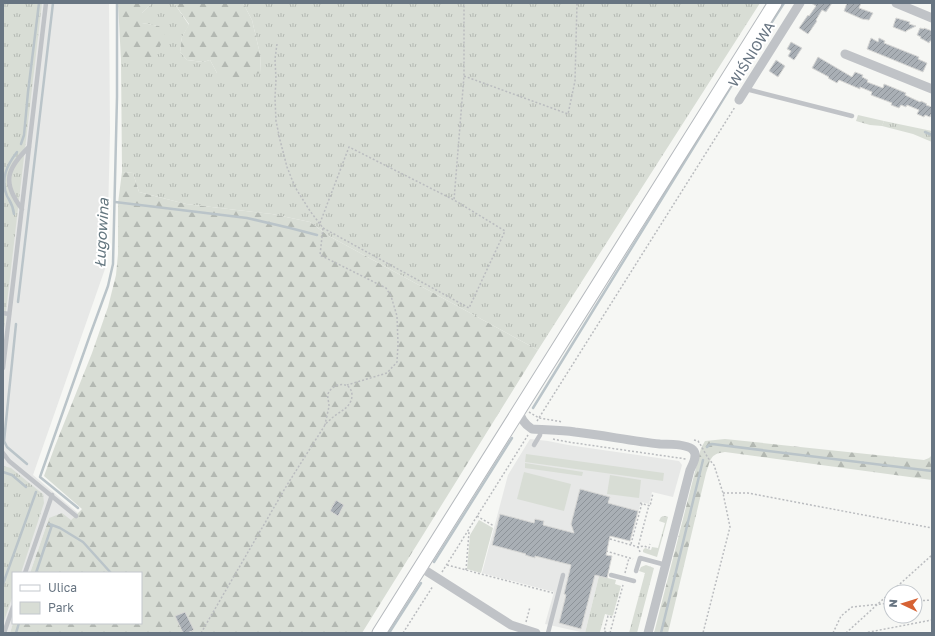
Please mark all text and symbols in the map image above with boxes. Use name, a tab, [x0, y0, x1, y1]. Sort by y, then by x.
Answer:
street label: WIŚNIOWA	[724, 18, 778, 90]
water label: Ługowina	[90, 197, 113, 268]
legend	[12, 572, 142, 624]
text: Ulica	[48, 580, 77, 595]
north arrow	[883, 584, 923, 624]
text: N	[886, 599, 899, 608]
text: Park	[48, 600, 74, 615]

